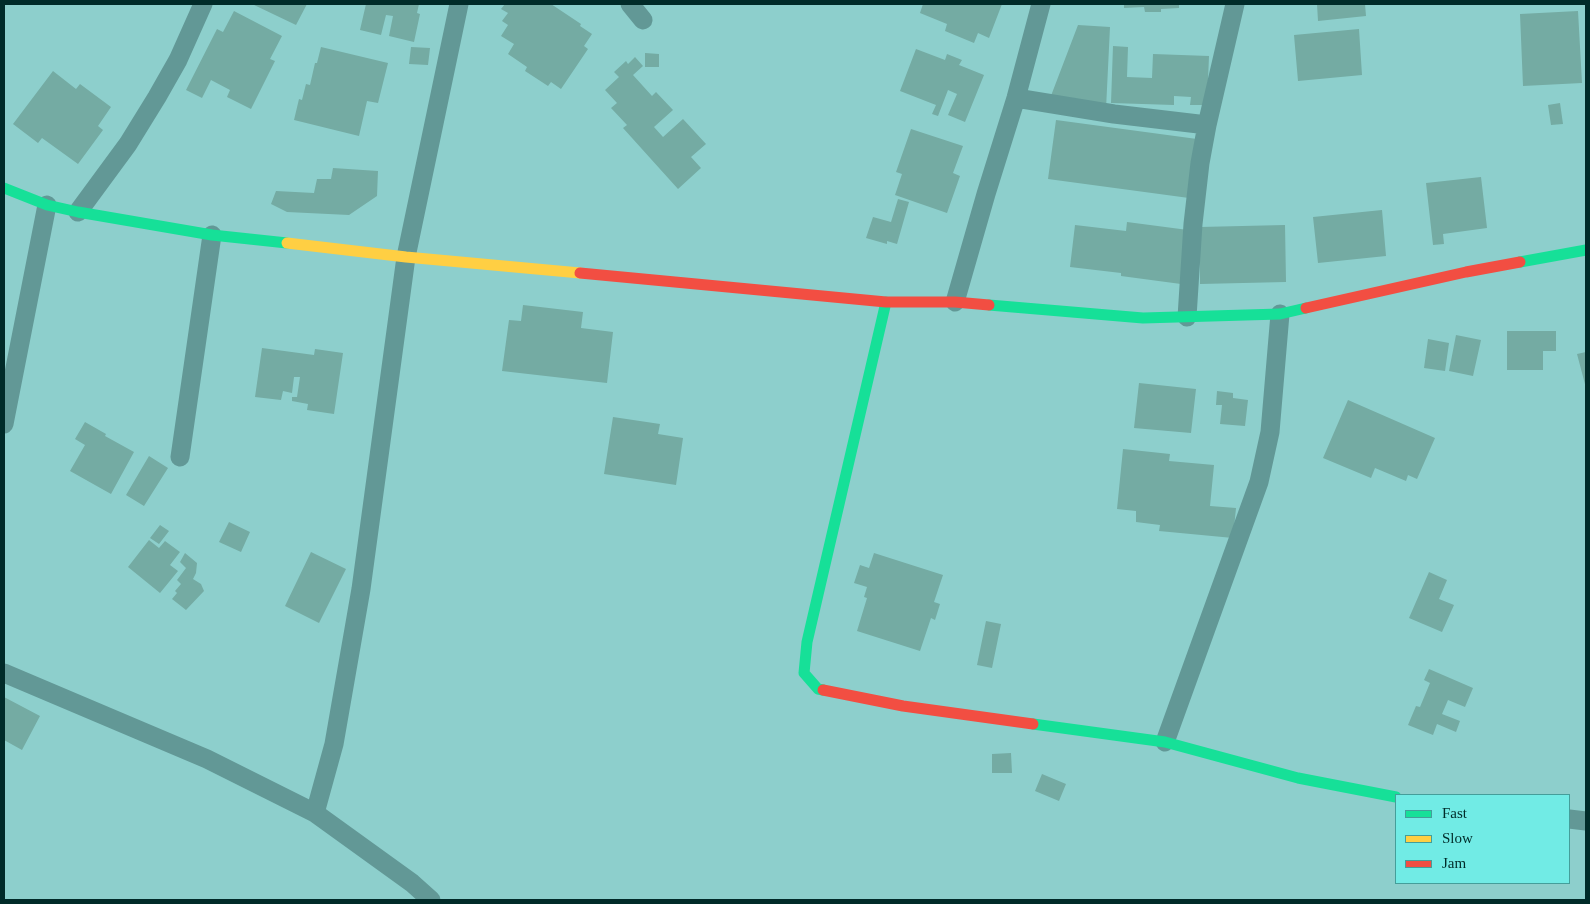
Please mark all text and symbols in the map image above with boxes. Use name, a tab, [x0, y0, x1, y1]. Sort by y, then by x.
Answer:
legend	[1395, 794, 1570, 884]
text: Fast	[1442, 805, 1467, 821]
text: Slow	[1442, 830, 1473, 846]
text: Jam	[1442, 855, 1466, 871]

